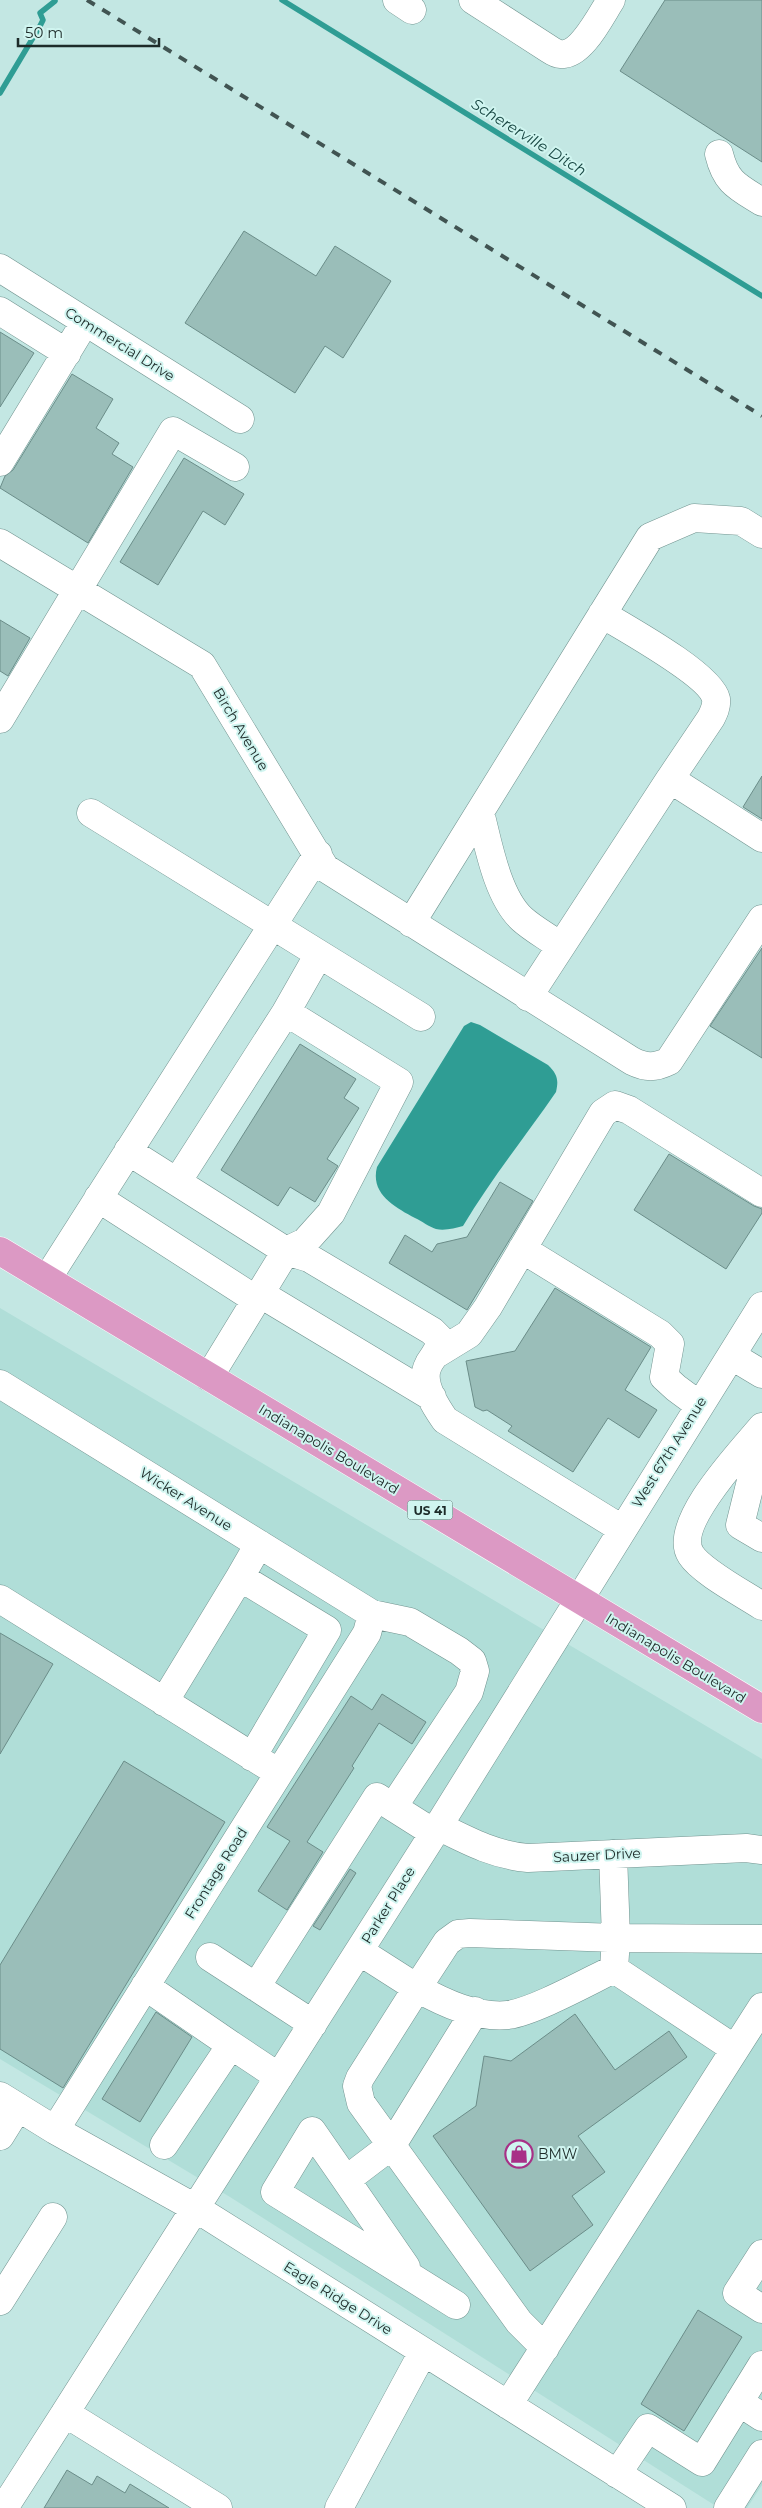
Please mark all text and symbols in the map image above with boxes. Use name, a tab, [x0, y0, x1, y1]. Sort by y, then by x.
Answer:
scale bar	[18, 15, 159, 47]
text: 50 m	[25, 23, 63, 42]
water label: Schererville Ditch	[468, 94, 590, 180]
street label: Commercial Drive	[62, 303, 178, 385]
street label: Birch Avenue	[209, 684, 273, 774]
street label: West 67th Avenue	[628, 1393, 710, 1511]
street label: Indianapolis Boulevard	[256, 1400, 402, 1498]
street label: Wicker Avenue	[136, 1463, 236, 1535]
road number: US 41	[408, 1500, 452, 1520]
street label: Indianapolis Boulevard	[603, 1609, 749, 1707]
street label: Frontage Road	[181, 1824, 251, 1922]
street label: Sauzer Drive	[553, 1844, 641, 1866]
street label: Parker Place	[357, 1863, 419, 1947]
shop icon: BMW	[504, 2139, 534, 2169]
place label: BMW	[538, 2145, 578, 2163]
street label: Eagle Ridge Drive	[280, 2257, 396, 2339]

